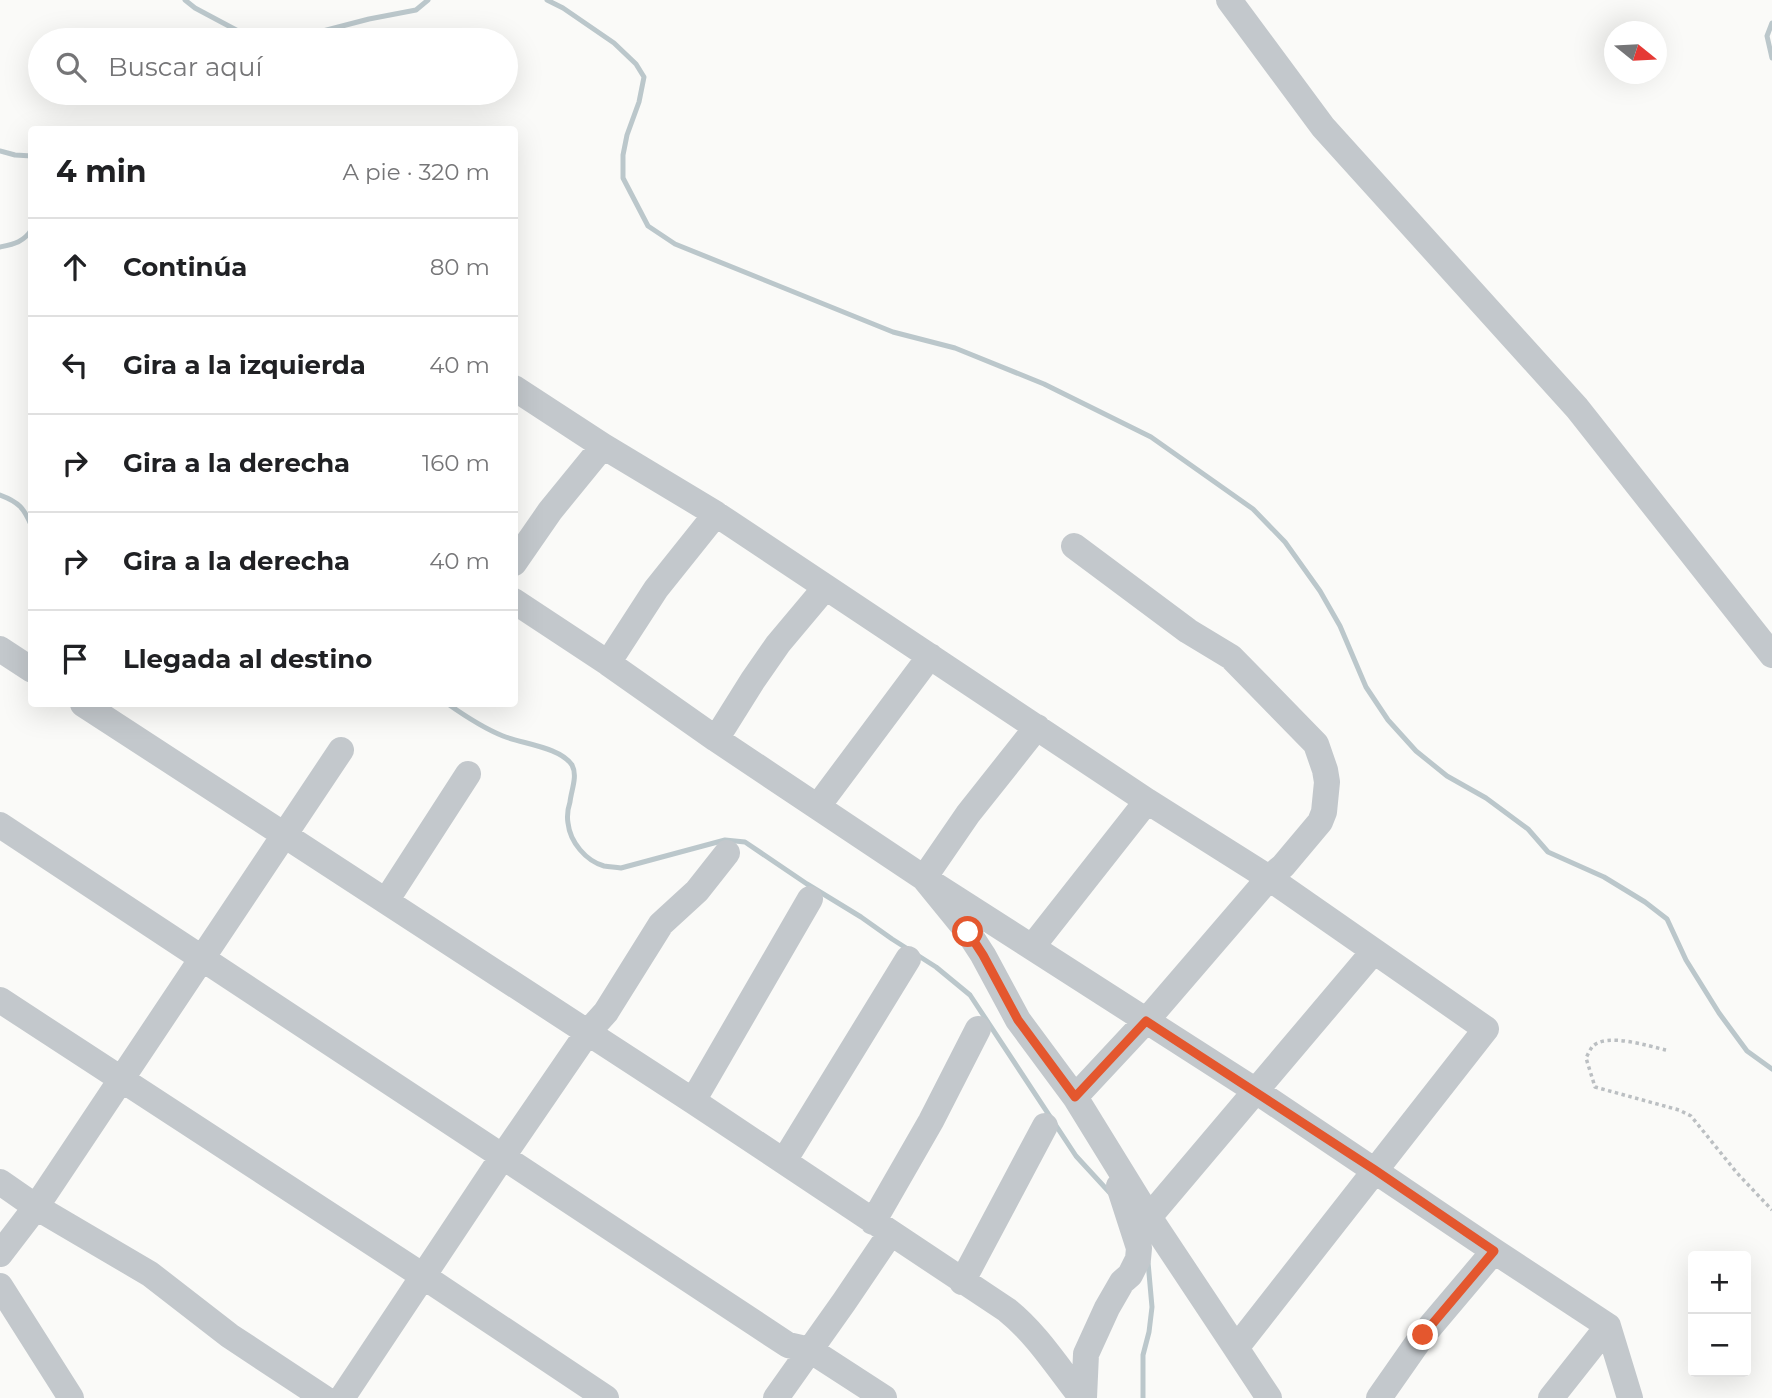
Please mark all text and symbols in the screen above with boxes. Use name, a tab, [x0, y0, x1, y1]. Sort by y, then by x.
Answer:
north arrow	[1604, 21, 1667, 84]
search box	[28, 28, 518, 105]
icon: search	[52, 48, 90, 86]
text: Buscar aquí	[108, 51, 262, 83]
text: 4 min	[56, 153, 146, 190]
text: A pie · 320 m	[342, 158, 490, 186]
icon: ahead	[56, 248, 94, 286]
text: Continúa	[123, 251, 247, 283]
text: 80 m	[430, 253, 490, 281]
icon: left	[56, 346, 94, 384]
text: Gira a la izquierda	[123, 349, 366, 381]
text: 40 m	[429, 351, 490, 379]
icon: right	[56, 444, 94, 482]
text: Gira a la derecha	[123, 447, 350, 479]
text: 160 m	[422, 449, 490, 477]
icon: right	[56, 542, 94, 580]
text: Gira a la derecha	[123, 545, 350, 577]
text: 40 m	[429, 547, 490, 575]
icon: arrive	[56, 640, 94, 678]
text: Llegada al destino	[123, 643, 372, 675]
route start	[952, 916, 983, 947]
map controls	[1688, 1251, 1751, 1377]
button: +	[1688, 1251, 1751, 1314]
button: −	[1688, 1314, 1751, 1377]
route end	[1407, 1319, 1438, 1350]

